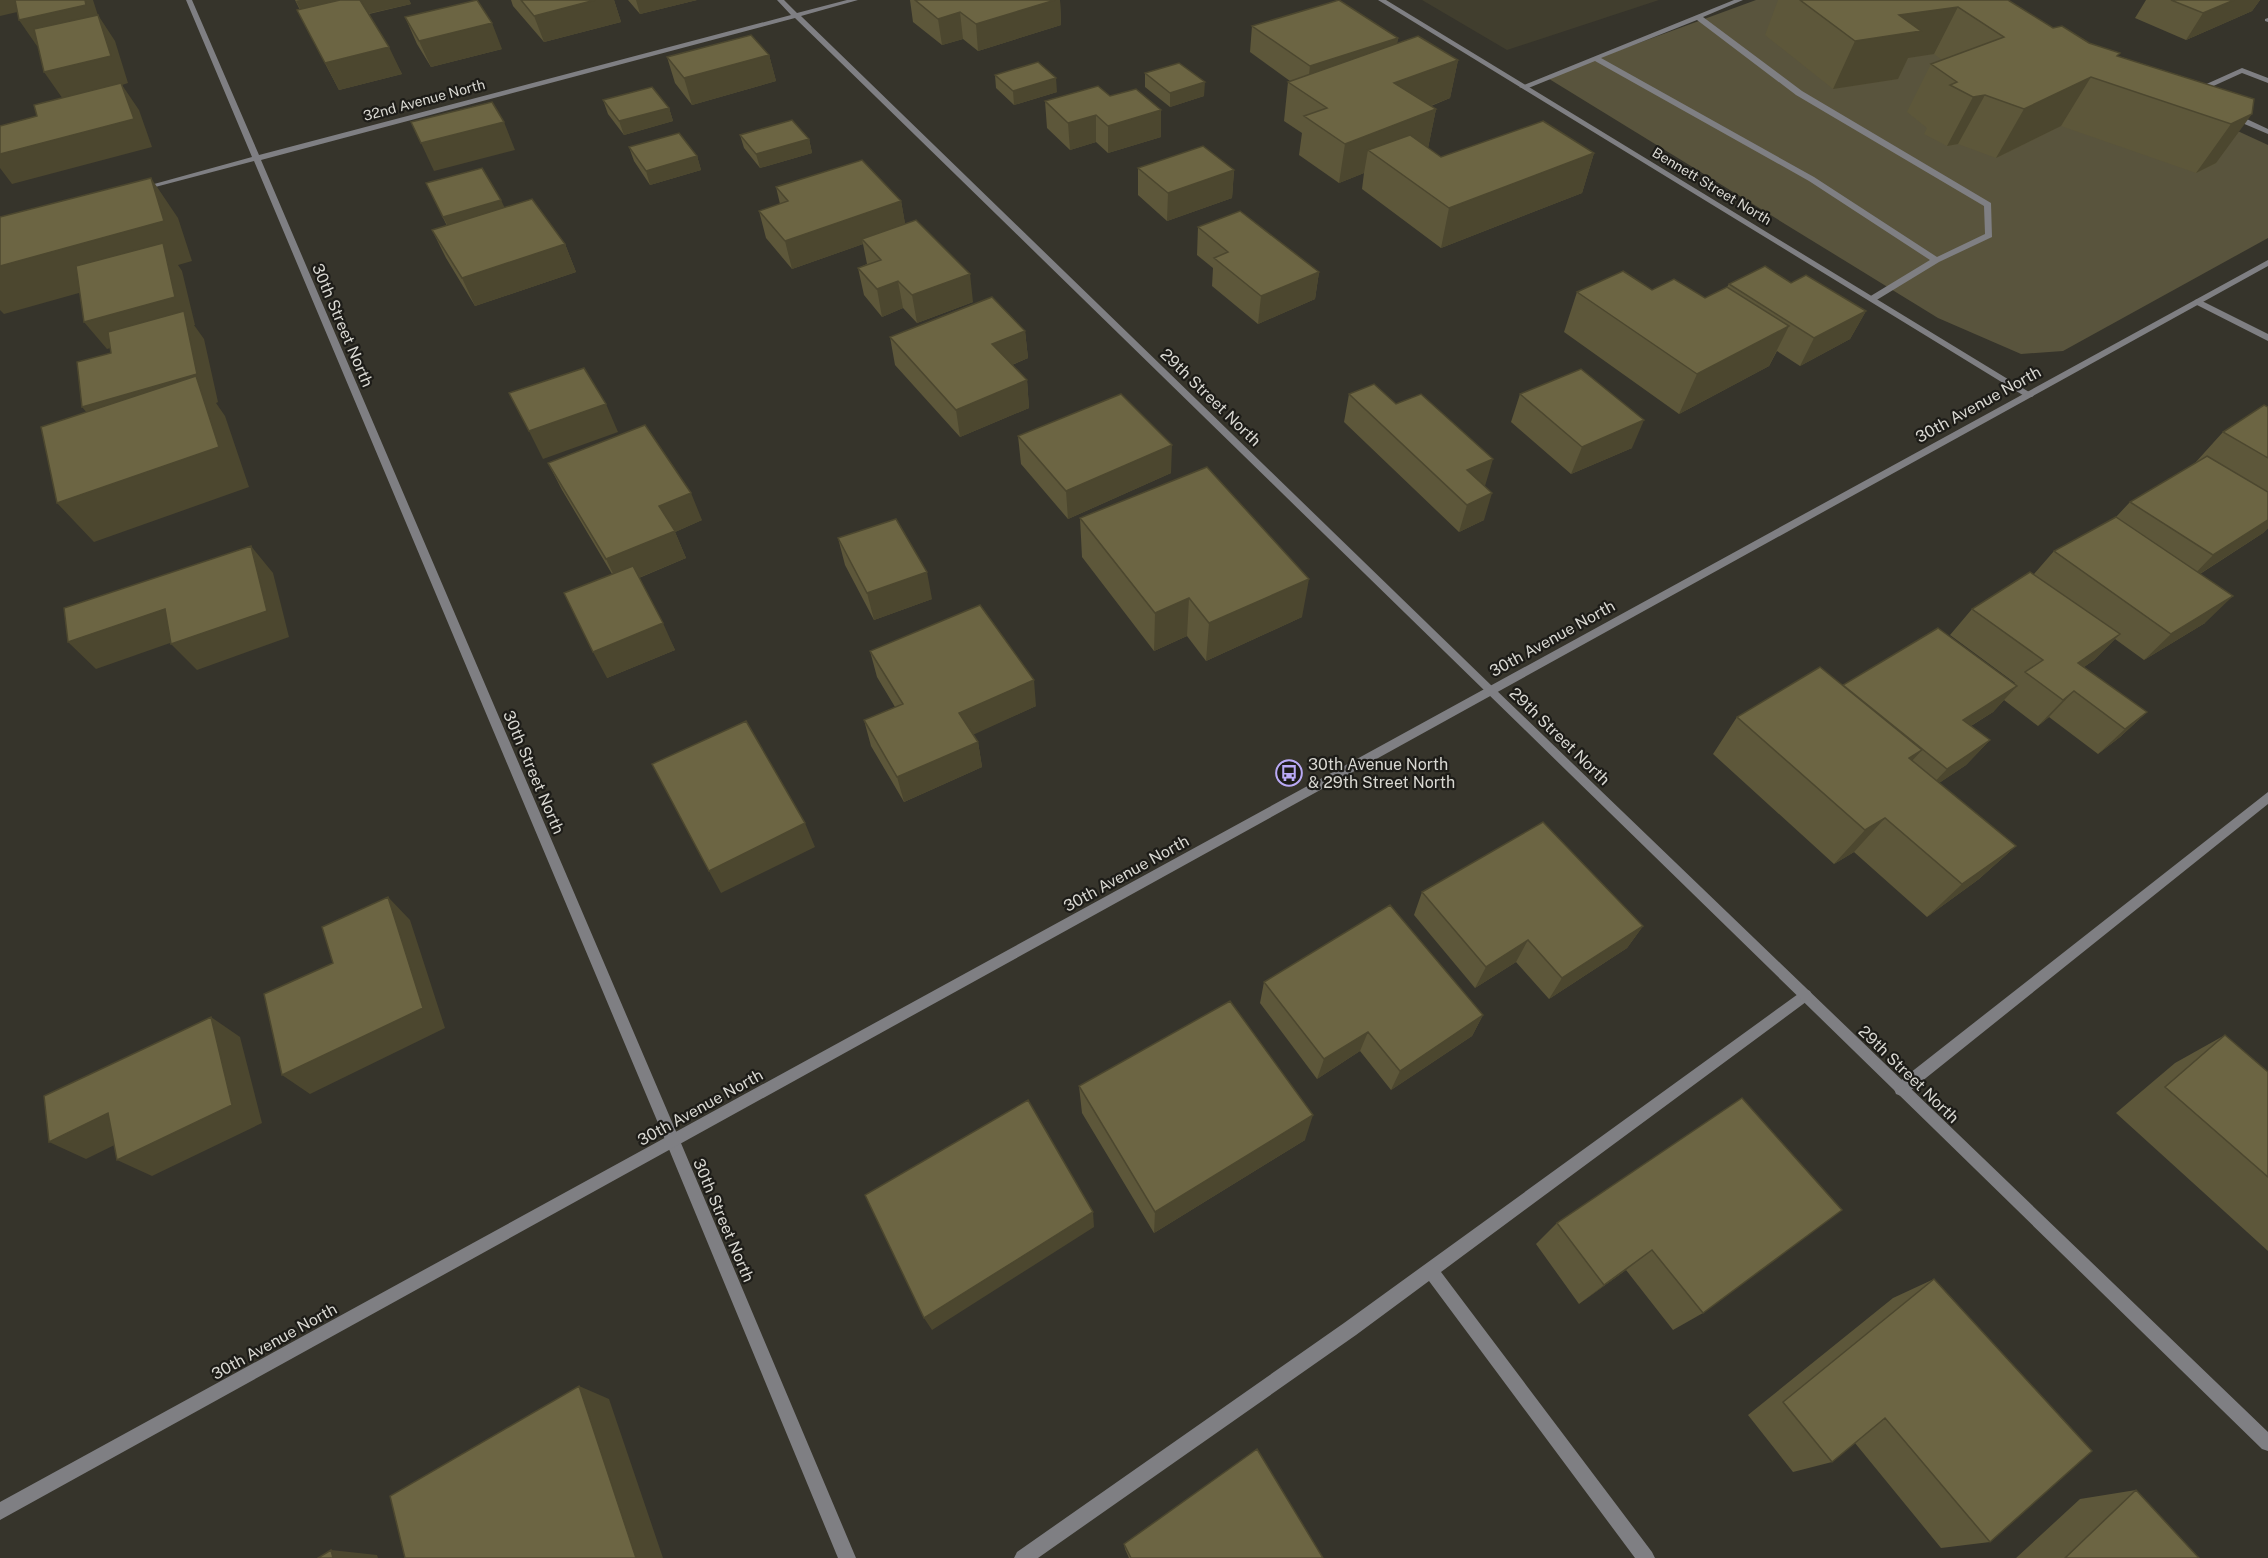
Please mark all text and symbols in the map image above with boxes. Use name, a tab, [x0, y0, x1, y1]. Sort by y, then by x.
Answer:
street label: 32nd Avenue North	[361, 76, 487, 124]
street label: Bennett Street North	[1650, 144, 1774, 228]
street label: 30th Street North	[308, 261, 377, 390]
street label: 29th Street North	[1157, 345, 1265, 450]
street label: 30th Avenue North	[1912, 362, 2044, 447]
street label: 30th Avenue North	[1486, 596, 1618, 681]
street label: 29th Street North	[1506, 684, 1614, 789]
street label: 30th Street North	[499, 708, 568, 837]
place label: 30th Avenue North & 29th Street North	[1308, 755, 1455, 792]
bus stop icon: 30th Avenue North & 29th Street North	[1274, 758, 1304, 788]
street label: 30th Avenue North	[1060, 831, 1192, 916]
street label: 29th Street North	[1855, 1022, 1963, 1127]
street label: 30th Avenue North	[634, 1065, 766, 1150]
street label: 30th Street North	[689, 1156, 758, 1285]
street label: 30th Avenue North	[208, 1299, 340, 1384]

